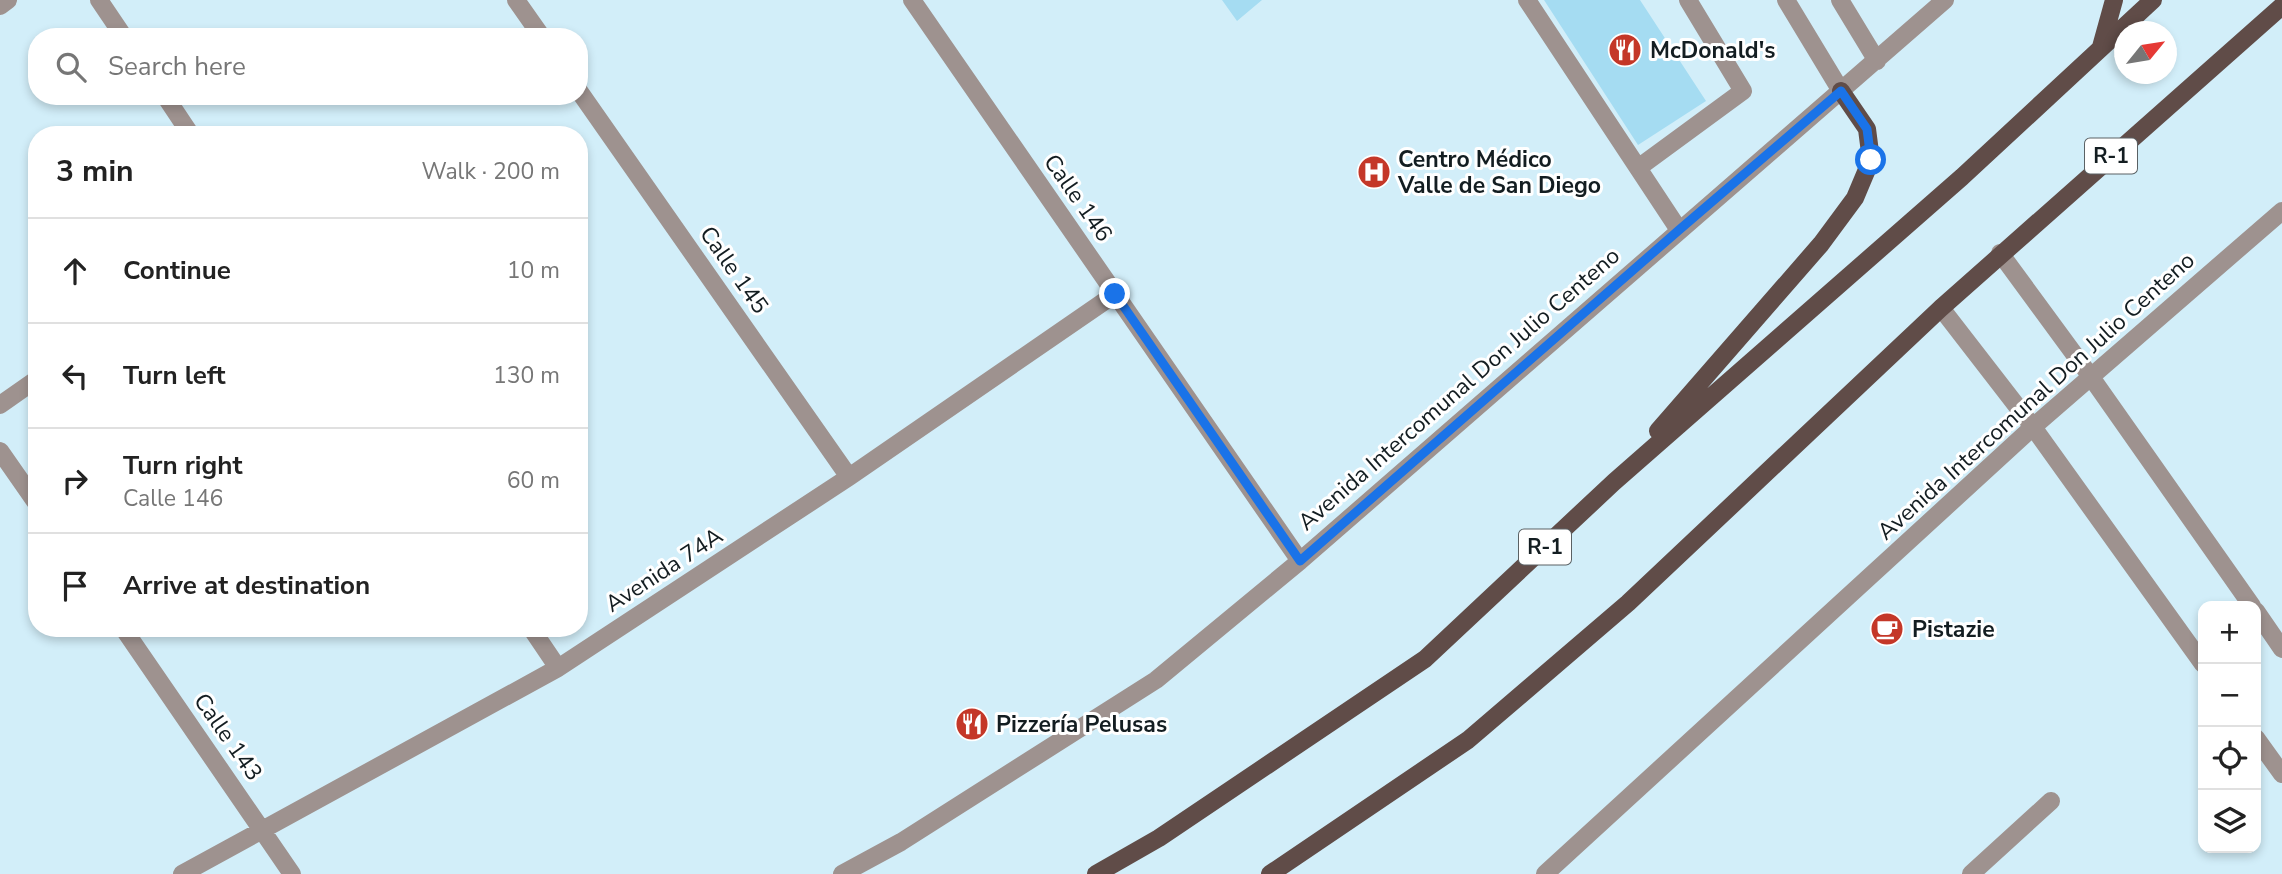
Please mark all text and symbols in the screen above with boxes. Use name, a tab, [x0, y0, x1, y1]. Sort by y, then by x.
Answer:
north arrow	[2114, 21, 2177, 84]
search box	[28, 28, 588, 105]
restaurant icon: McDonald's	[1606, 31, 1644, 69]
place label: McDonald's	[1650, 35, 1775, 66]
icon: search	[52, 48, 90, 86]
text: Search here	[108, 49, 246, 84]
road number: R-1	[2085, 138, 2137, 174]
place label: Centro Médico Valle de San Diego	[1397, 144, 1601, 201]
route start	[1855, 144, 1886, 175]
street label: Calle 146	[1037, 148, 1119, 248]
text: 3 min	[56, 151, 134, 192]
hospital icon: Centro Médico Valle de San Diego	[1355, 153, 1393, 191]
text: Walk · 200 m	[421, 156, 560, 187]
street label: Calle 145	[693, 220, 775, 320]
street label: Avenida Intercomunal Don Julio Centeno	[1291, 241, 1627, 537]
street label: Avenida Intercomunal Don Julio Centeno	[1871, 245, 2201, 547]
icon: ahead	[56, 252, 94, 290]
text: Continue	[123, 253, 231, 288]
text: 10 m	[507, 255, 560, 286]
route end	[1099, 278, 1130, 309]
icon: left	[56, 357, 94, 395]
text: Turn left	[123, 358, 226, 393]
text: 130 m	[493, 360, 560, 391]
text: Turn right	[123, 448, 242, 483]
icon: right	[56, 462, 94, 500]
text: 60 m	[507, 465, 560, 496]
text: Calle 146	[123, 483, 223, 514]
street label: Avenida 74A	[599, 520, 729, 620]
road number: R-1	[1519, 530, 1571, 564]
icon: arrive	[56, 567, 94, 605]
text: Arrive at destination	[123, 568, 370, 603]
map controls	[2198, 601, 2261, 853]
button: +	[2198, 601, 2261, 664]
cafe icon: Pistazie	[1868, 610, 1906, 648]
place label: Pistazie	[1912, 614, 1995, 645]
button: −	[2198, 664, 2261, 727]
street label: Calle 143	[187, 687, 269, 787]
restaurant icon: Pizzería Pelusas	[953, 705, 991, 743]
place label: Pizzería Pelusas	[996, 709, 1167, 740]
button: locate	[2198, 727, 2261, 790]
button: layers	[2198, 790, 2261, 853]

